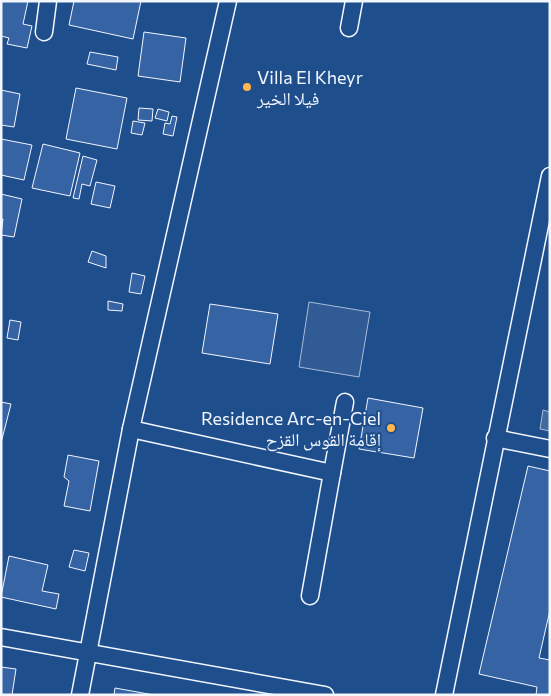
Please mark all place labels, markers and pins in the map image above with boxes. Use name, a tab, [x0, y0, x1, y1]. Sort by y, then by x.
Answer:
place label: Villa El Kheyr فيلا الخير	[256, 66, 363, 109]
marker: Villa El Kheyr فيلا الخير	[241, 81, 253, 93]
place label: Residence Arc-en-Ciel إقامة القوس القزح	[201, 407, 381, 452]
marker: Residence Arc-en-Ciel إقامة القوس القزح	[385, 422, 397, 434]

